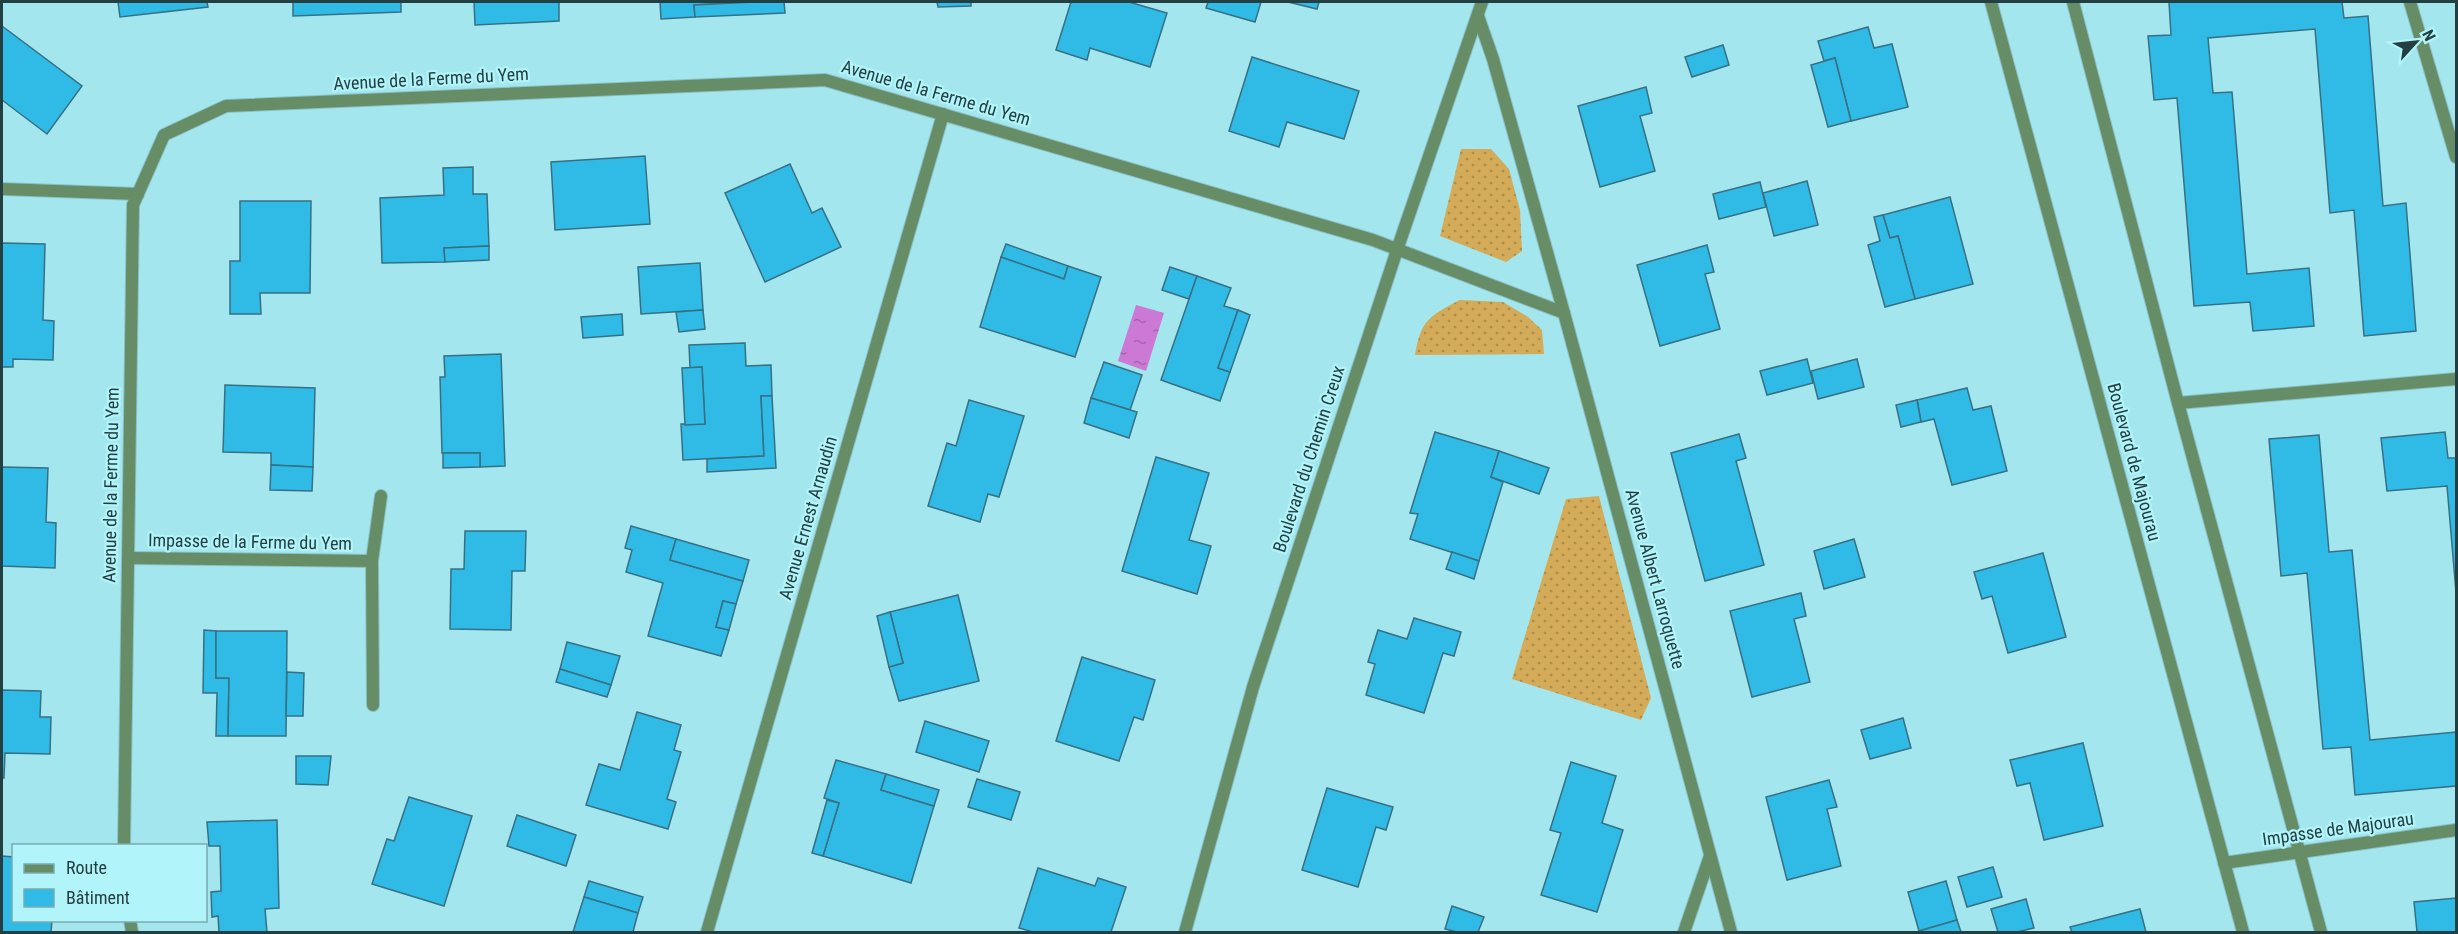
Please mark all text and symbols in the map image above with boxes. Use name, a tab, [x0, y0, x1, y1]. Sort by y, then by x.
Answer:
north arrow	[2386, 12, 2446, 72]
text: N	[2418, 27, 2440, 44]
street label: Avenue de la Ferme du Yem	[839, 55, 1033, 130]
street label: Avenue de la Ferme du Yem	[333, 63, 529, 94]
street label: Boulevard du Chemin Creux	[1268, 363, 1349, 555]
street label: Boulevard de Majourau	[2103, 381, 2166, 543]
street label: Avenue de la Ferme du Yem	[98, 387, 123, 583]
street label: Avenue Ernest Arnaudin	[774, 434, 841, 602]
street label: Avenue Albert Larroquette	[1621, 487, 1690, 671]
street label: Impasse de la Ferme du Yem	[148, 529, 352, 554]
street label: Impasse de Majourau	[2261, 807, 2415, 850]
legend	[12, 844, 207, 922]
text: Route	[66, 857, 107, 878]
text: Bâtiment	[66, 887, 130, 908]

